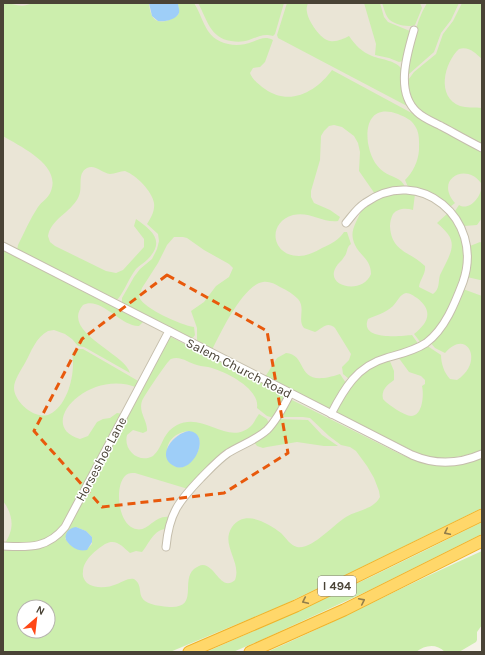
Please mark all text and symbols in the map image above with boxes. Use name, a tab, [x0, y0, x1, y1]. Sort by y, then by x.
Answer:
street label: Salem Church Road	[184, 335, 294, 401]
street label: Horseshoe Lane	[72, 414, 130, 504]
one-way arrow	[444, 527, 451, 535]
road number: I 494	[318, 576, 356, 596]
one-way arrow	[302, 596, 309, 604]
one-way arrow	[358, 598, 365, 606]
north arrow	[16, 599, 56, 639]
text: N	[34, 603, 47, 618]

